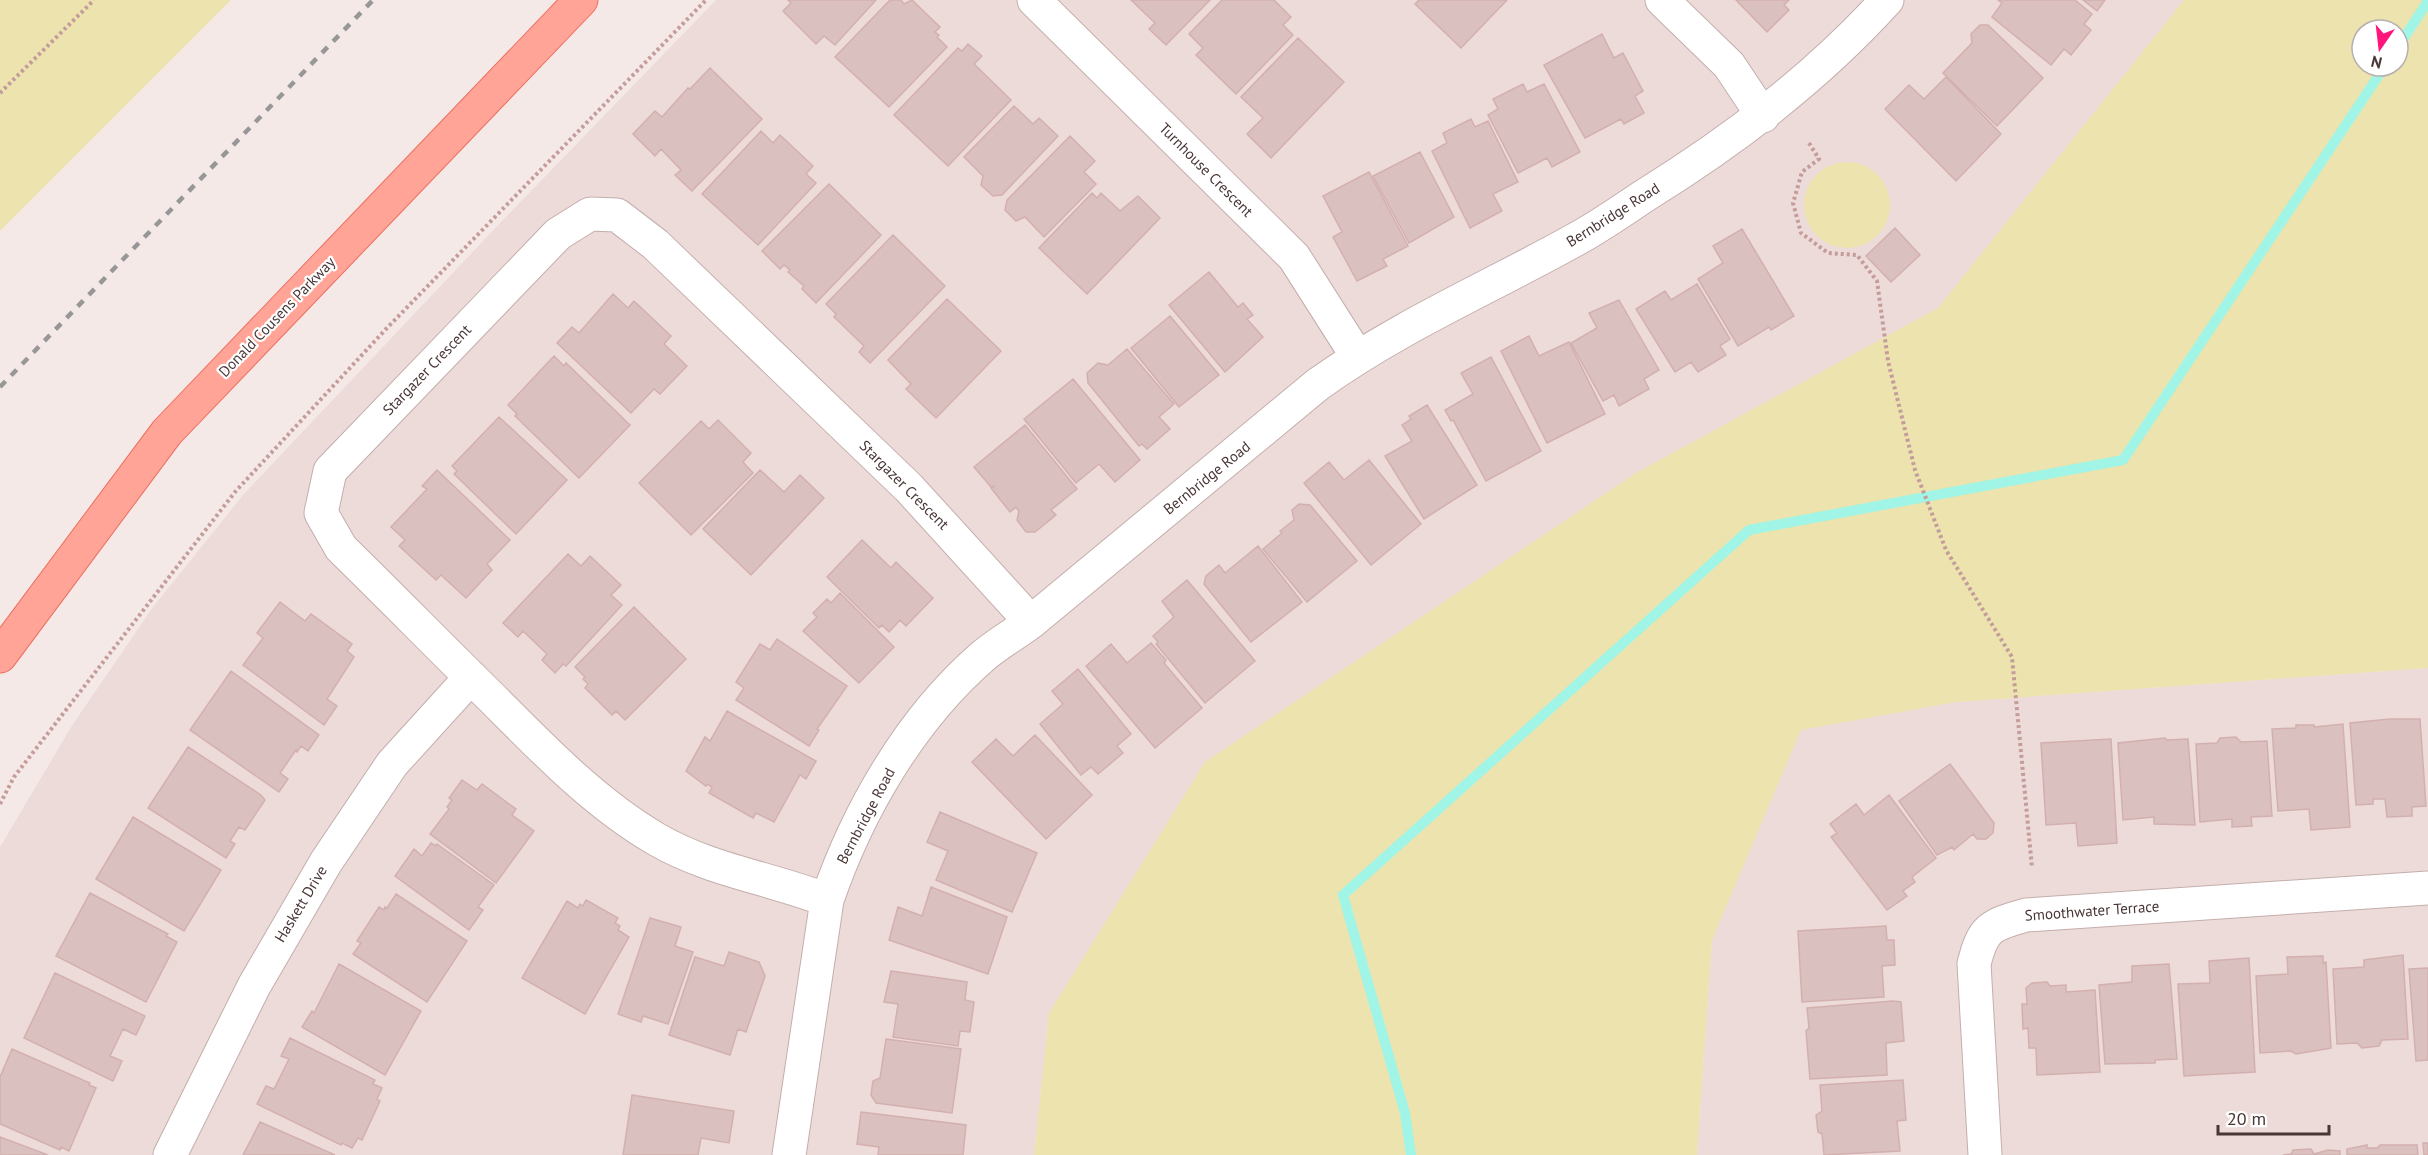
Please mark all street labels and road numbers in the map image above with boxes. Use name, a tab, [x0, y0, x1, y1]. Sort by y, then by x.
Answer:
street label: Turnhouse Crescent	[1155, 119, 1257, 221]
street label: Bernbridge Road	[1563, 178, 1663, 251]
street label: Donald Cousens Parkway	[214, 253, 339, 381]
street label: Stargazer Crescent	[378, 320, 475, 419]
street label: Stargazer Crescent	[856, 436, 953, 533]
street label: Bernbridge Road	[1159, 437, 1254, 518]
street label: Bernbridge Road	[832, 764, 899, 867]
street label: Haskett Drive	[270, 862, 331, 946]
street label: Smoothwater Terrace	[2024, 896, 2160, 925]

